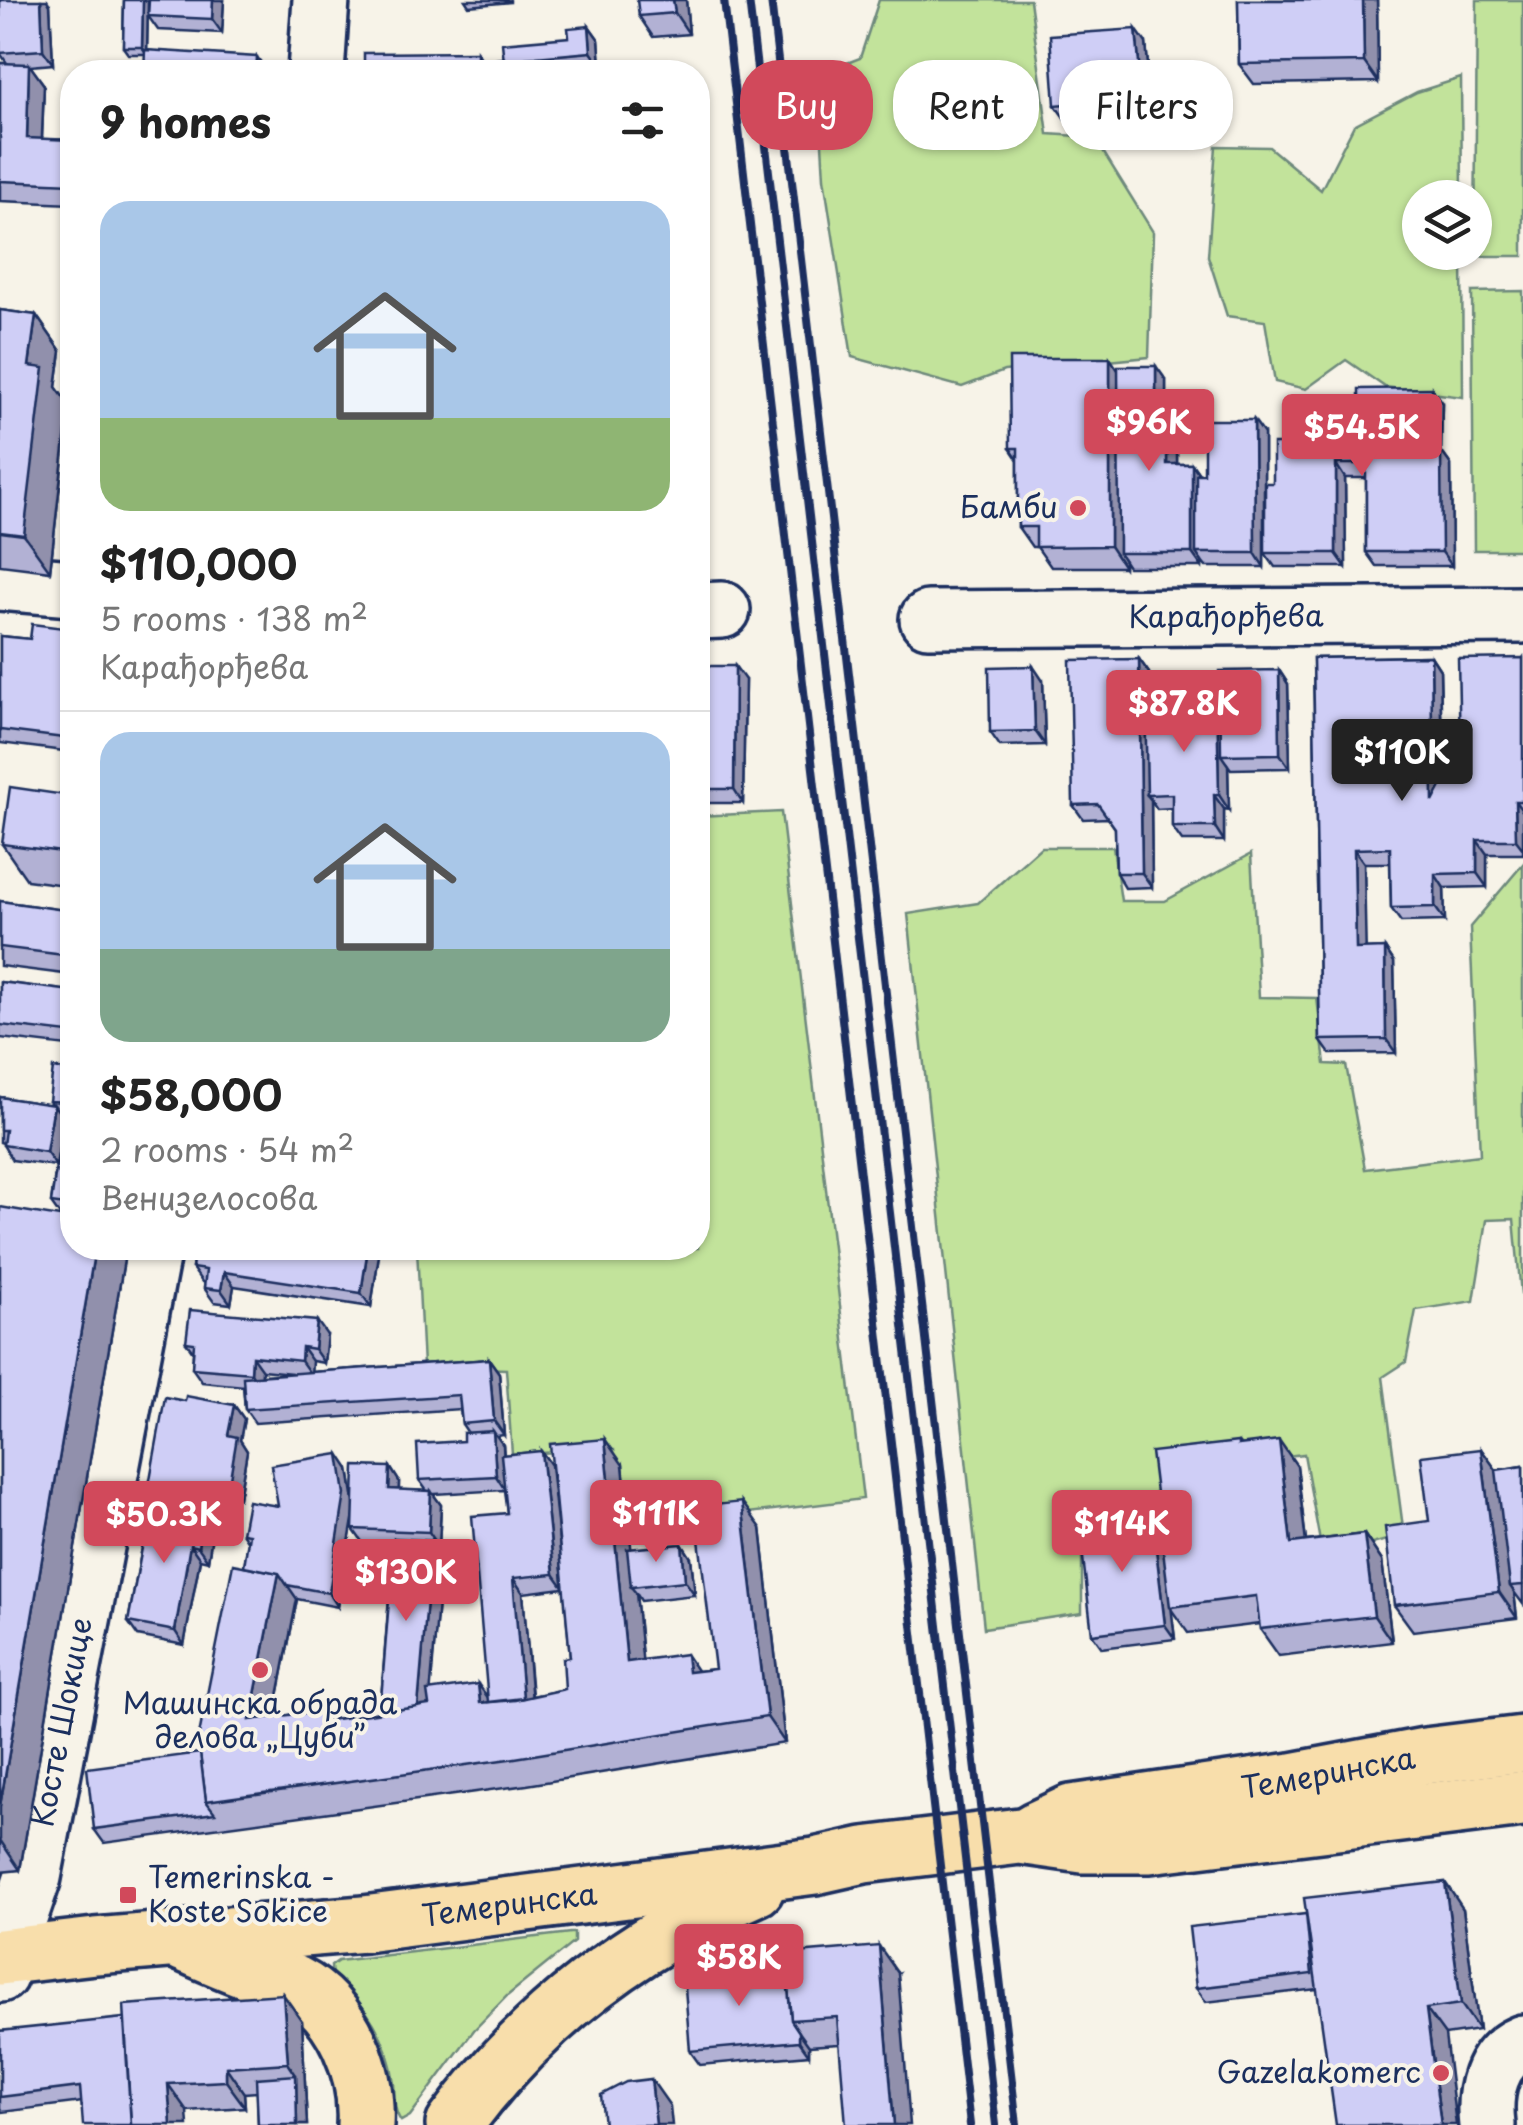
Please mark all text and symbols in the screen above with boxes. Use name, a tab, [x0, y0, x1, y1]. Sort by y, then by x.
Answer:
chip: Buy	[740, 60, 873, 150]
chip: Rent	[893, 60, 1039, 150]
chip: Filters	[1059, 60, 1233, 150]
text: 9 homes	[100, 89, 271, 152]
icon: filters	[615, 93, 670, 148]
map controls	[1402, 180, 1492, 270]
button: layers	[1402, 180, 1492, 270]
icon: home	[295, 266, 475, 446]
pin: $96K	[1090, 389, 1208, 474]
pin: $54.5K	[1281, 394, 1443, 479]
text: $96K	[1106, 397, 1192, 445]
text: $54.5K	[1304, 402, 1420, 450]
place label: Бамби	[960, 483, 1058, 528]
marker: Бамби	[1067, 497, 1089, 519]
text: $110,000	[100, 531, 297, 594]
street label: Карађорђева	[1128, 591, 1324, 638]
text: 5 rooms · 138 m²	[100, 594, 368, 642]
text: Карађорђева	[100, 642, 308, 690]
pin: $87.8K	[1103, 670, 1265, 755]
text: $87.8K	[1128, 678, 1240, 726]
pin: $110K	[1332, 719, 1472, 804]
text: $110K	[1354, 727, 1450, 775]
icon: home	[295, 797, 475, 977]
text: $58,000	[100, 1062, 282, 1125]
text: 2 rooms · 54 m²	[100, 1125, 354, 1173]
text: Венизелосова	[100, 1173, 317, 1221]
pin: $111K	[586, 1480, 726, 1565]
pin: $50.3K	[83, 1481, 245, 1566]
text: $111K	[612, 1488, 700, 1536]
text: $50.3K	[106, 1489, 222, 1537]
pin: $114K	[1052, 1490, 1192, 1575]
text: $114K	[1074, 1498, 1170, 1546]
pin: $130K	[336, 1539, 476, 1624]
text: $130K	[355, 1547, 457, 1595]
street label: Косте Шокице	[18, 1613, 102, 1830]
marker: Машинска обрада делова „Цуби”	[249, 1659, 271, 1681]
place label: Машинска обрада делова „Цуби”	[123, 1679, 398, 1758]
street label: Темеринска	[1238, 1733, 1419, 1808]
place label: Temerinska - Koste Sokice	[148, 1853, 335, 1932]
street label: Темеринска	[419, 1869, 600, 1936]
marker: Temerinska - Koste Sokice	[117, 1884, 139, 1906]
pin: $58K	[680, 1924, 798, 2009]
text: $58K	[696, 1932, 782, 1980]
place label: Gazelakomerc	[1216, 2048, 1421, 2093]
marker: Gazelakomerc	[1430, 2062, 1452, 2084]

